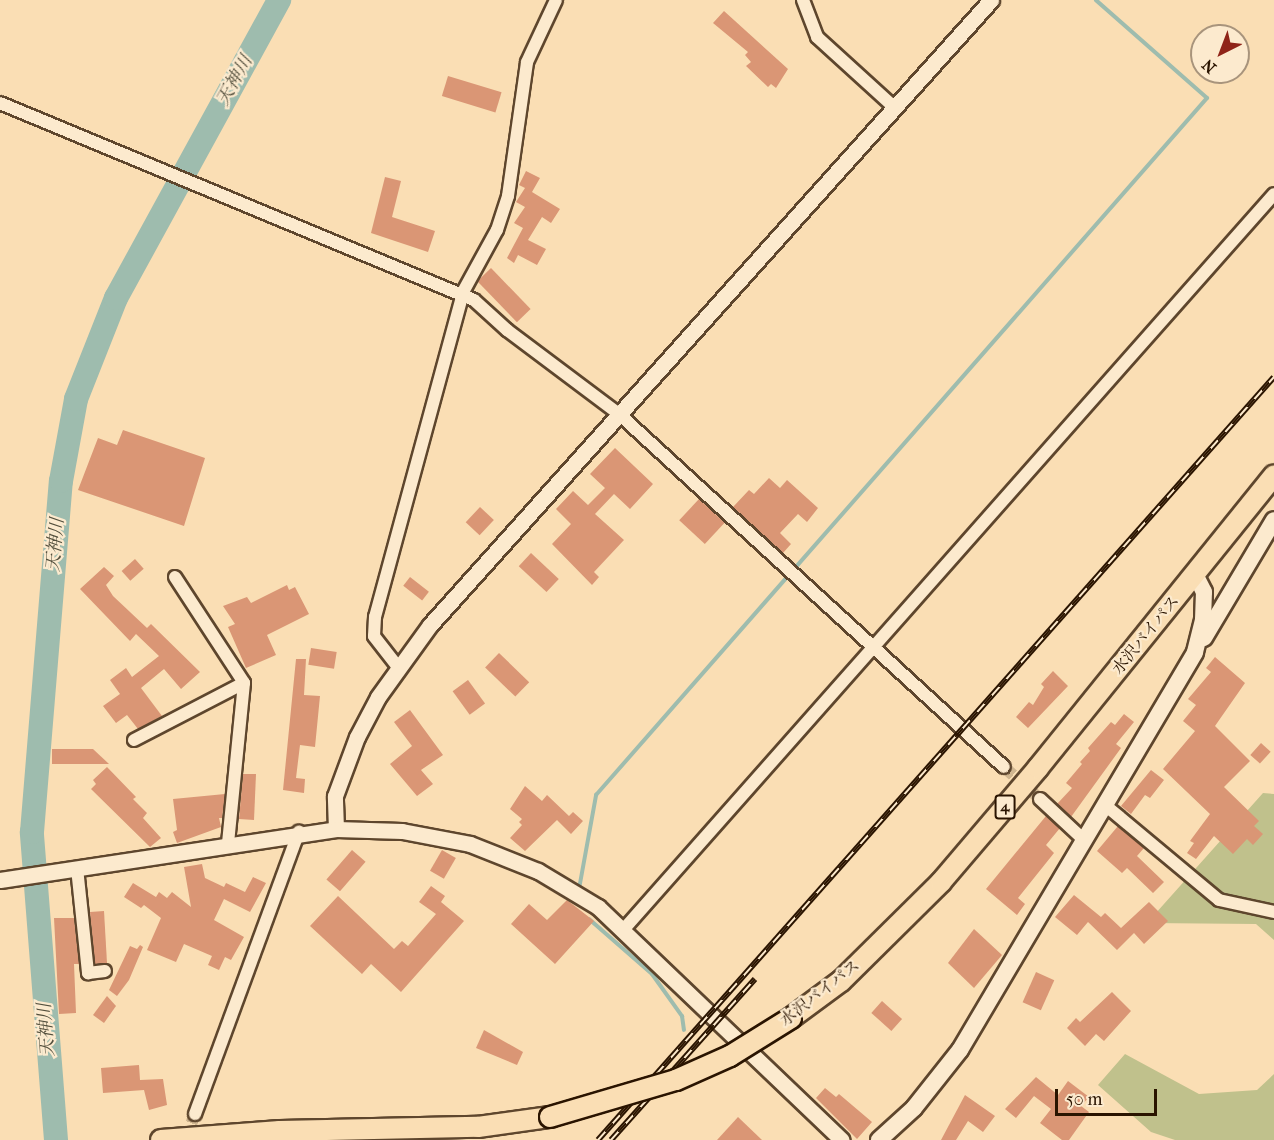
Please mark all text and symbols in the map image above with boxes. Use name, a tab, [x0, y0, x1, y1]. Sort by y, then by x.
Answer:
north arrow	[1190, 24, 1250, 84]
water label: 天神川	[212, 52, 258, 110]
text: N	[1198, 55, 1220, 77]
water label: 天神川	[43, 517, 69, 573]
street label: 水沢バイパス	[1108, 592, 1184, 678]
road number: 4	[994, 795, 1016, 819]
street label: 水沢バイパス	[776, 956, 864, 1030]
water label: 天神川	[34, 1002, 60, 1058]
scale bar	[1058, 1077, 1160, 1115]
text: 50 m	[1066, 1089, 1102, 1110]

